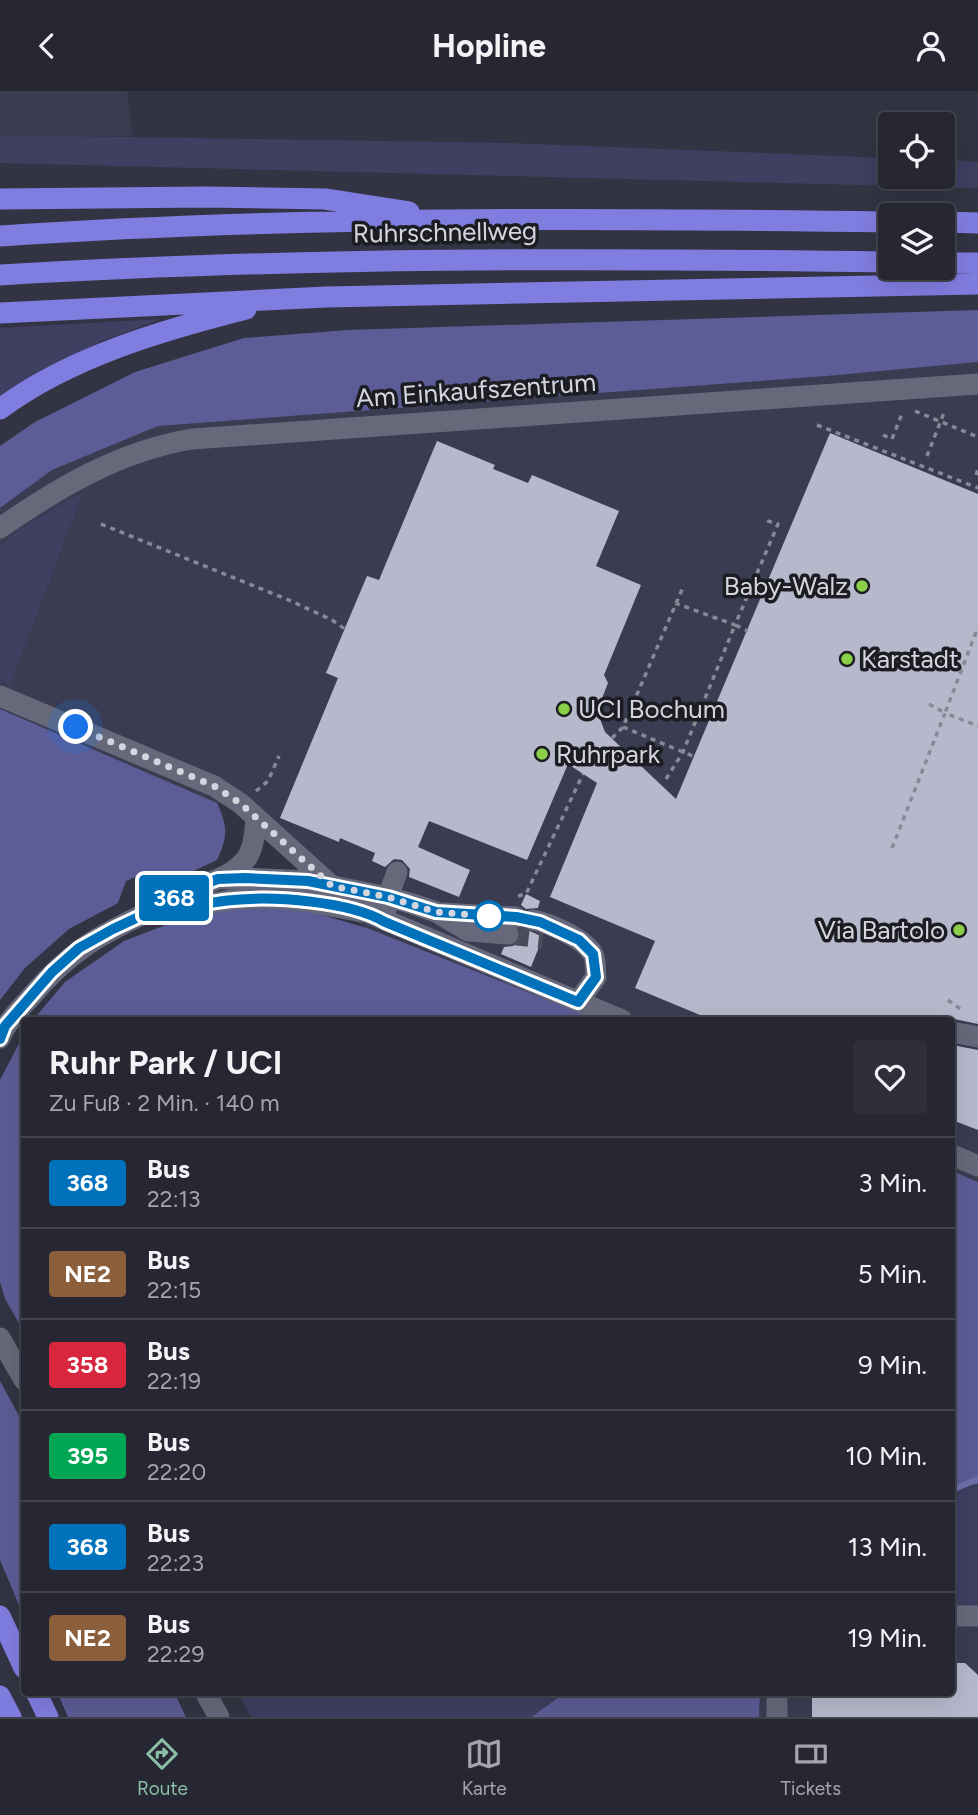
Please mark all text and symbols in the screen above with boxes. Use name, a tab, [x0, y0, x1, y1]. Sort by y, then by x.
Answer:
icon: back	[28, 27, 66, 65]
text: Hopline	[432, 27, 546, 65]
icon: person	[912, 27, 950, 65]
map controls	[878, 112, 955, 280]
button: locate	[878, 112, 955, 189]
button: layers	[878, 203, 955, 280]
street label: Ruhrschnellweg	[353, 214, 537, 250]
street label: Am Einkaufszentrum	[355, 366, 597, 414]
place label: Baby-Walz	[724, 570, 848, 602]
marker: Baby-Walz	[854, 578, 870, 594]
place label: Karstadt	[861, 643, 959, 675]
marker: Karstadt	[839, 651, 855, 667]
place label: UCI Bochum	[578, 693, 725, 725]
marker: UCI Bochum	[556, 701, 572, 717]
your location	[58, 709, 93, 744]
place label: Ruhrpark	[556, 738, 660, 770]
marker: Ruhrpark	[534, 746, 550, 762]
line badge: 368	[134, 875, 214, 921]
text: 368	[153, 883, 195, 912]
unlabelled marker	[474, 901, 504, 931]
place label: Via Bartolo	[818, 914, 945, 946]
marker: Via Bartolo	[951, 922, 967, 938]
button: heart	[853, 1040, 927, 1114]
text: Ruhr Park / UCI	[49, 1043, 282, 1082]
text: Zu Fuß · 2 Min. · 140 m	[49, 1089, 279, 1117]
text: Bus	[147, 1153, 190, 1185]
text: 3 Min.	[858, 1167, 927, 1199]
text: 368	[67, 1168, 108, 1197]
text: 22:13	[147, 1185, 201, 1213]
text: Bus	[147, 1244, 190, 1276]
text: 5 Min.	[858, 1258, 927, 1290]
text: NE2	[64, 1259, 111, 1288]
text: 22:15	[147, 1276, 201, 1304]
text: Bus	[147, 1335, 190, 1367]
text: 9 Min.	[858, 1349, 927, 1381]
text: 358	[67, 1350, 108, 1379]
text: 22:19	[147, 1367, 201, 1395]
text: Bus	[147, 1426, 190, 1458]
text: 10 Min.	[845, 1440, 927, 1472]
text: 395	[67, 1441, 108, 1470]
text: 22:20	[147, 1458, 206, 1486]
text: Bus	[147, 1517, 190, 1549]
text: 13 Min.	[848, 1531, 927, 1563]
text: 368	[67, 1532, 108, 1561]
text: 22:23	[147, 1549, 204, 1577]
text: Bus	[147, 1608, 190, 1640]
text: 19 Min.	[847, 1622, 927, 1654]
text: NE2	[64, 1623, 111, 1652]
text: 22:29	[147, 1640, 204, 1668]
tab: Route	[137, 1735, 188, 1800]
tab: Karte	[462, 1735, 507, 1800]
tab: Tickets	[781, 1735, 841, 1800]

